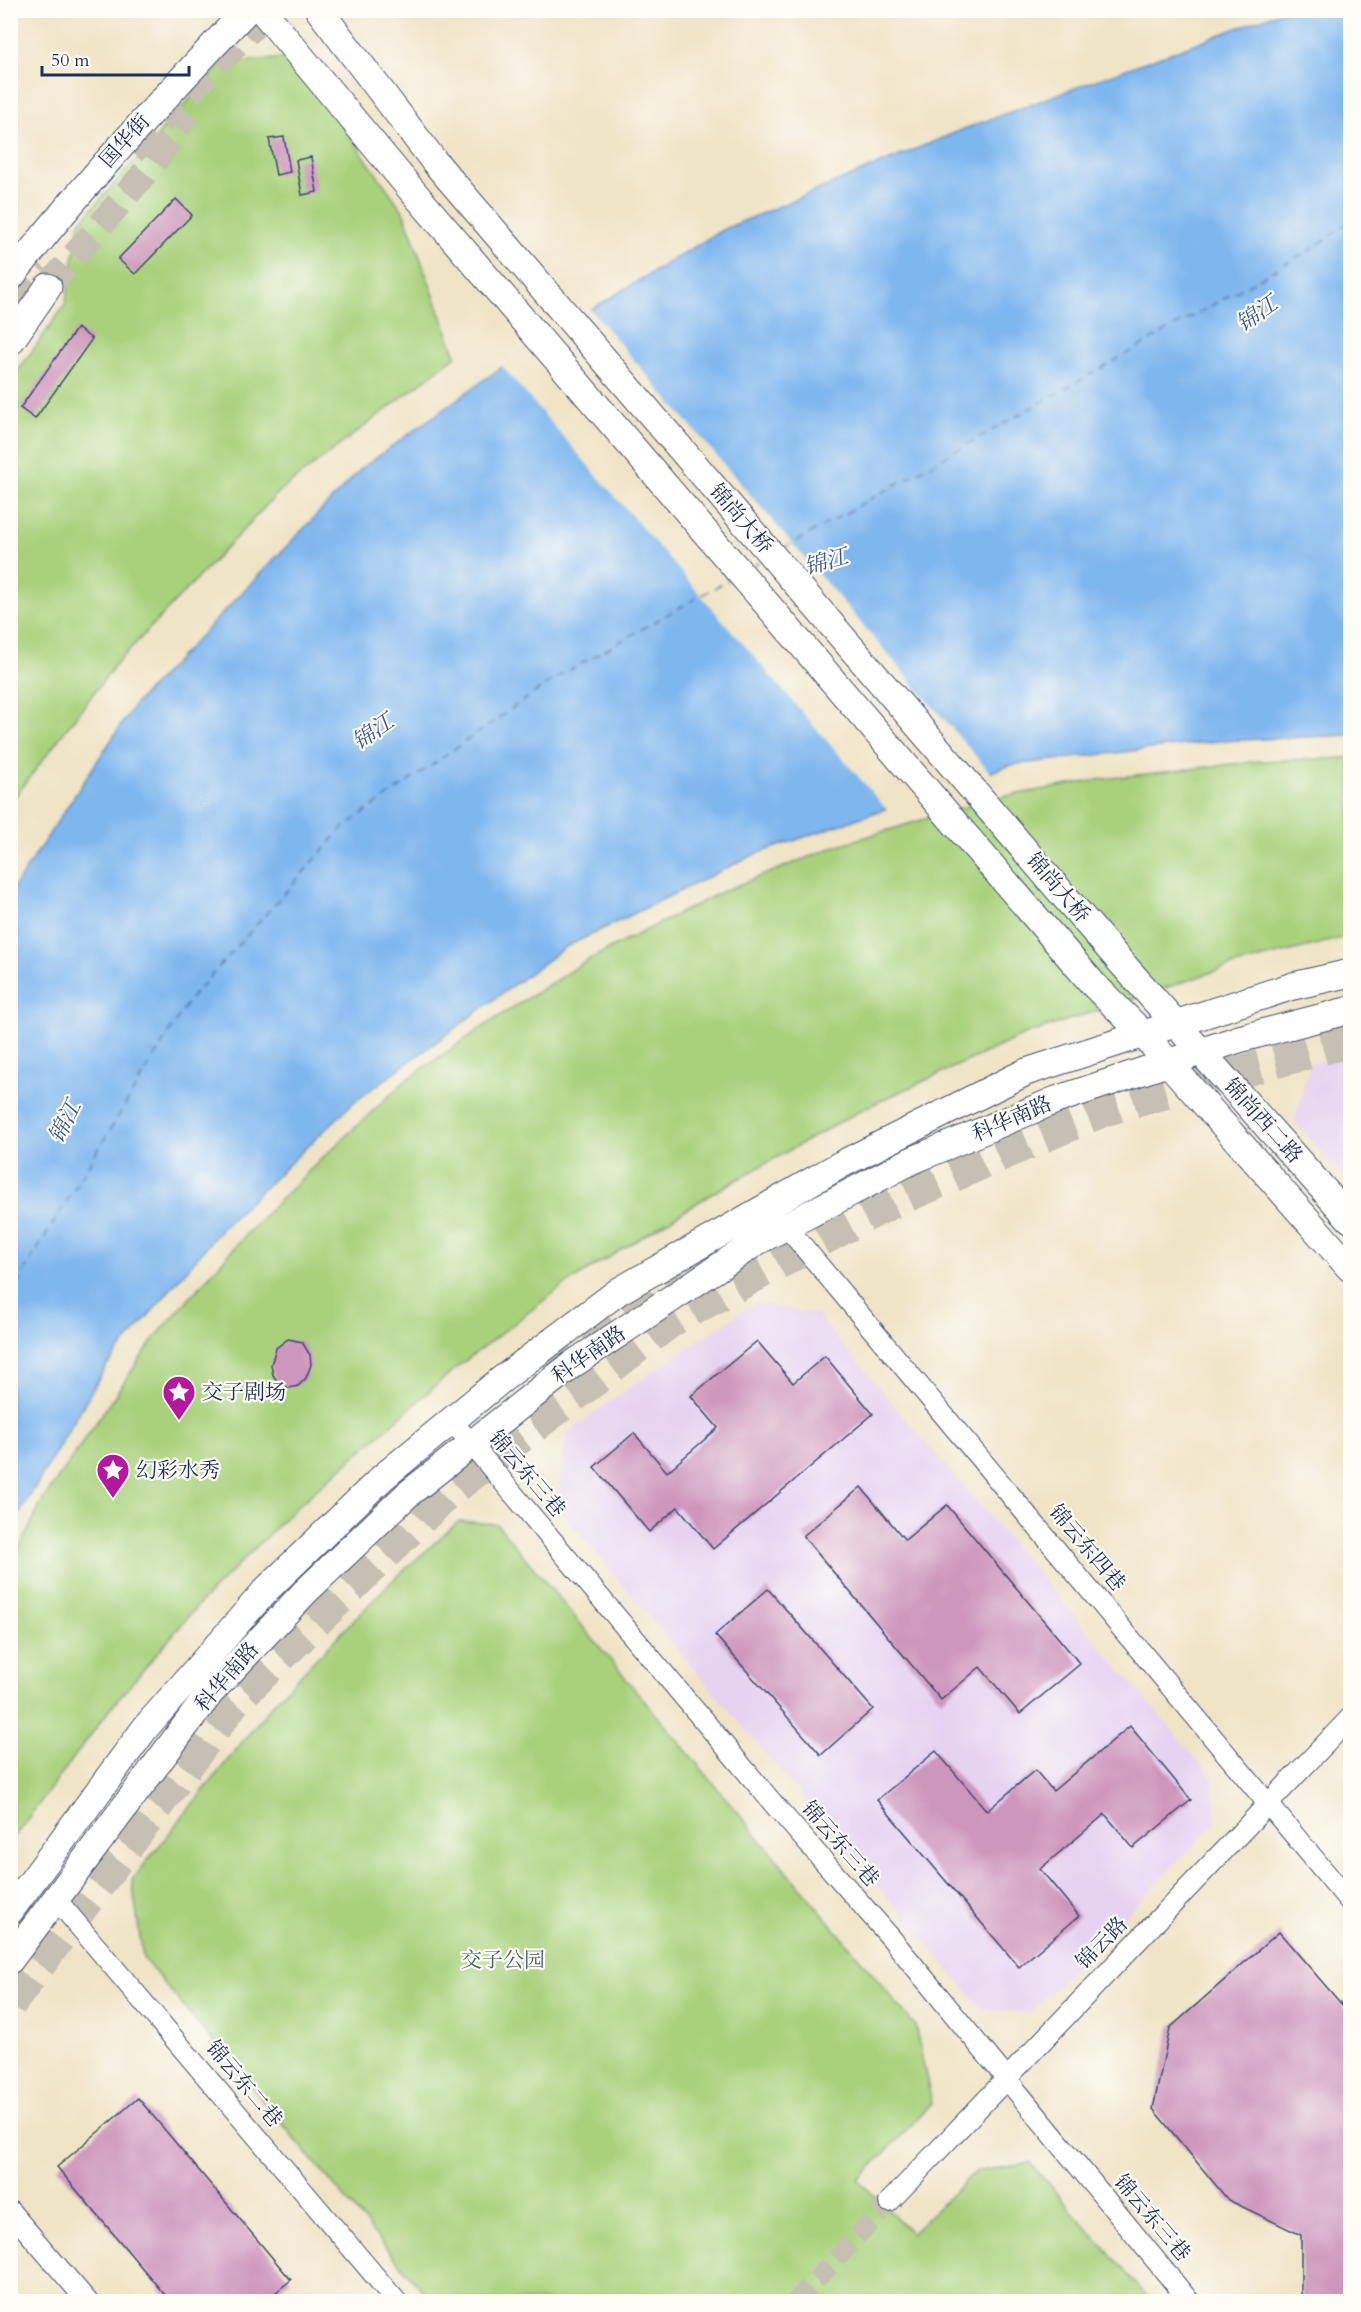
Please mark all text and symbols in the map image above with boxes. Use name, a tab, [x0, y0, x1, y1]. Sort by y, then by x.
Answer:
scale bar	[42, 39, 189, 77]
text: 50 m	[51, 48, 90, 73]
street label: 国华街	[93, 108, 157, 174]
water label: 锦江	[1230, 287, 1286, 339]
street label: 锦尚大桥	[703, 478, 779, 560]
water label: 锦江	[801, 541, 854, 582]
water label: 锦江	[346, 705, 402, 757]
street label: 锦尚大桥	[1020, 847, 1096, 929]
street label: 锦尚西二路	[1217, 1072, 1309, 1170]
street label: 科华南路	[968, 1089, 1056, 1149]
water label: 锦江	[42, 1093, 90, 1148]
street label: 科华南路	[546, 1319, 632, 1391]
place icon: 交子剧场	[161, 1374, 197, 1421]
place label: 交子剧场	[202, 1378, 286, 1407]
street label: 锦云东三巷	[482, 1424, 572, 1524]
place icon: 幻彩水秀	[95, 1452, 131, 1499]
place label: 幻彩水秀	[136, 1456, 220, 1485]
street label: 锦云东四巷	[1042, 1498, 1132, 1598]
street label: 科华南路	[189, 1636, 265, 1718]
street label: 锦云东三巷	[795, 1795, 885, 1893]
street label: 锦云路	[1070, 1910, 1134, 1976]
park label: 交子公园	[461, 1946, 545, 1975]
street label: 锦云东二巷	[199, 2034, 289, 2134]
street label: 锦云东三巷	[1107, 2168, 1197, 2268]

